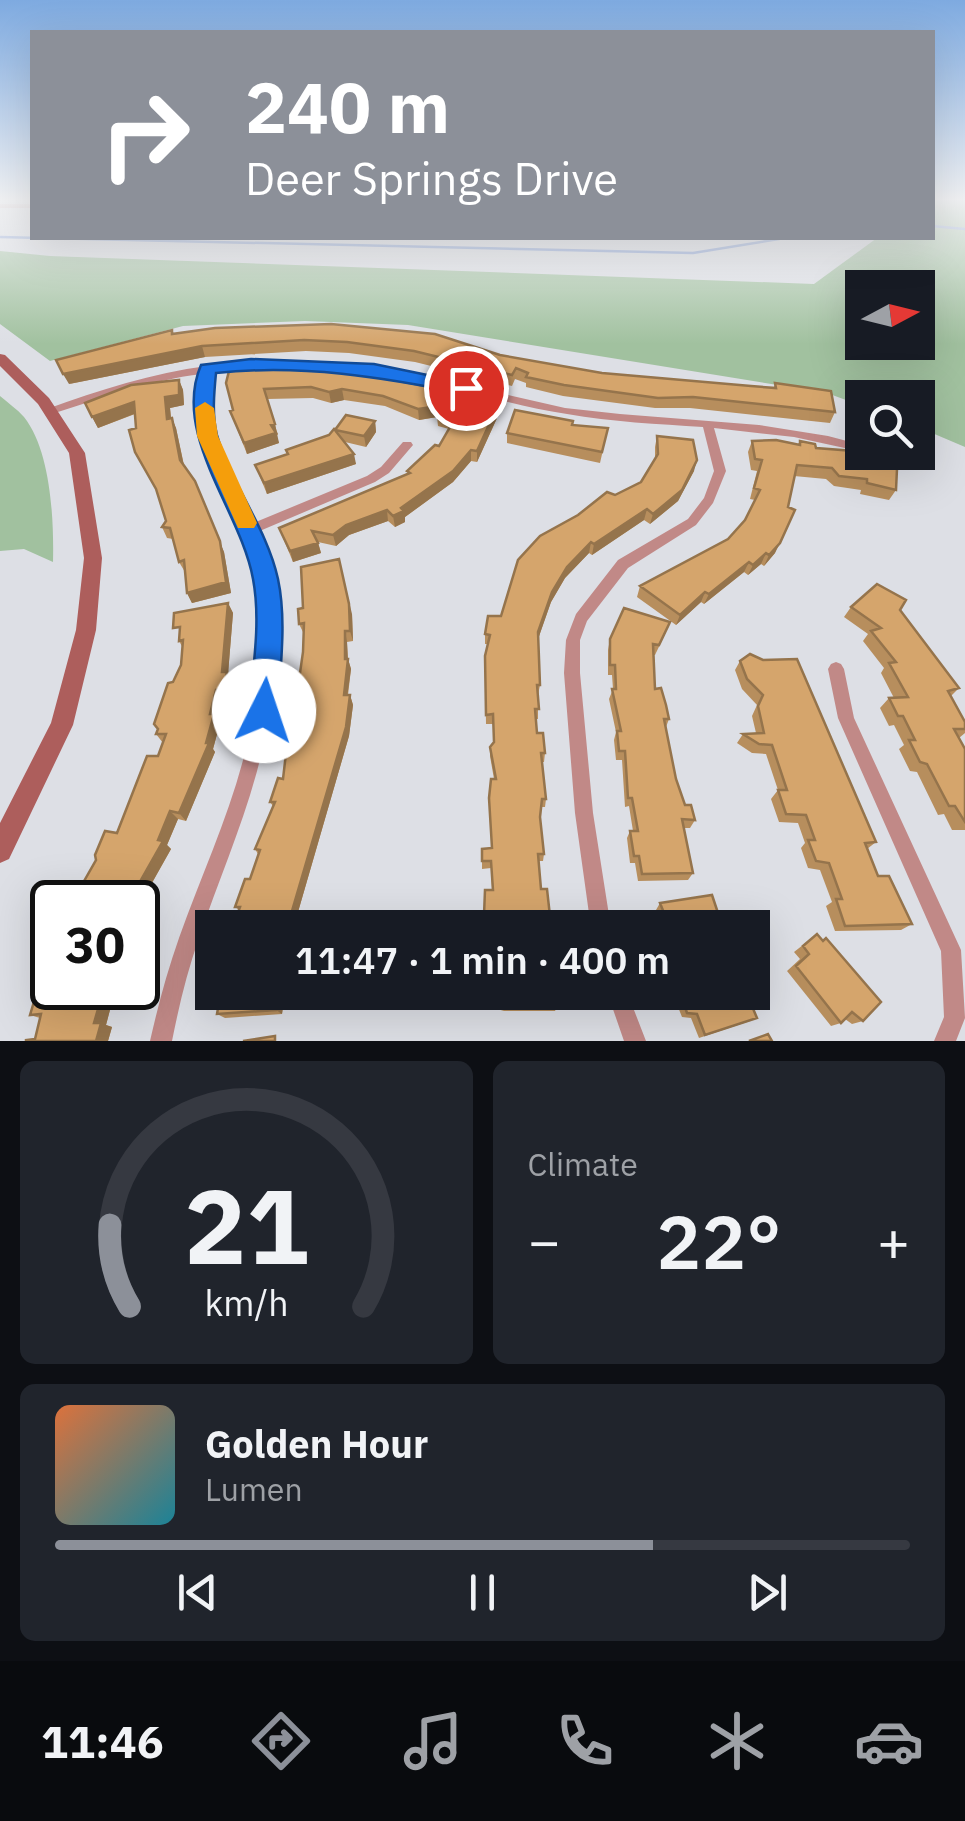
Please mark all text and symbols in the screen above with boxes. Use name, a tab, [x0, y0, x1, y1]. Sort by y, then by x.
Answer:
text: 240 m	[245, 61, 450, 152]
icon: right	[80, 70, 210, 200]
text: Deer Springs Drive	[245, 149, 618, 207]
north arrow	[845, 270, 935, 360]
map controls	[845, 270, 935, 470]
pin	[424, 346, 509, 431]
icon: arrive	[439, 361, 494, 416]
button: search	[845, 380, 935, 470]
position arrow	[212, 659, 316, 763]
speed limit sign: 30	[30, 880, 160, 1010]
text: 11:47 · 1 min · 400 m	[295, 935, 670, 984]
text: Climate	[528, 1143, 638, 1185]
text: 21	[184, 1157, 309, 1293]
text: 22°	[656, 1192, 781, 1290]
text: −	[528, 1205, 561, 1276]
text: +	[877, 1205, 910, 1276]
text: km/h	[204, 1279, 288, 1326]
text: Golden Hour	[205, 1419, 428, 1468]
text: Lumen	[205, 1468, 303, 1510]
icon: previous	[170, 1565, 225, 1620]
icon: pause	[455, 1565, 510, 1620]
icon: next	[740, 1565, 795, 1620]
icon: directions	[246, 1706, 316, 1776]
icon: music	[398, 1706, 468, 1776]
icon: phone	[550, 1706, 620, 1776]
icon: climate	[702, 1706, 772, 1776]
icon: car	[854, 1706, 924, 1776]
text: 11:46	[41, 1712, 164, 1770]

